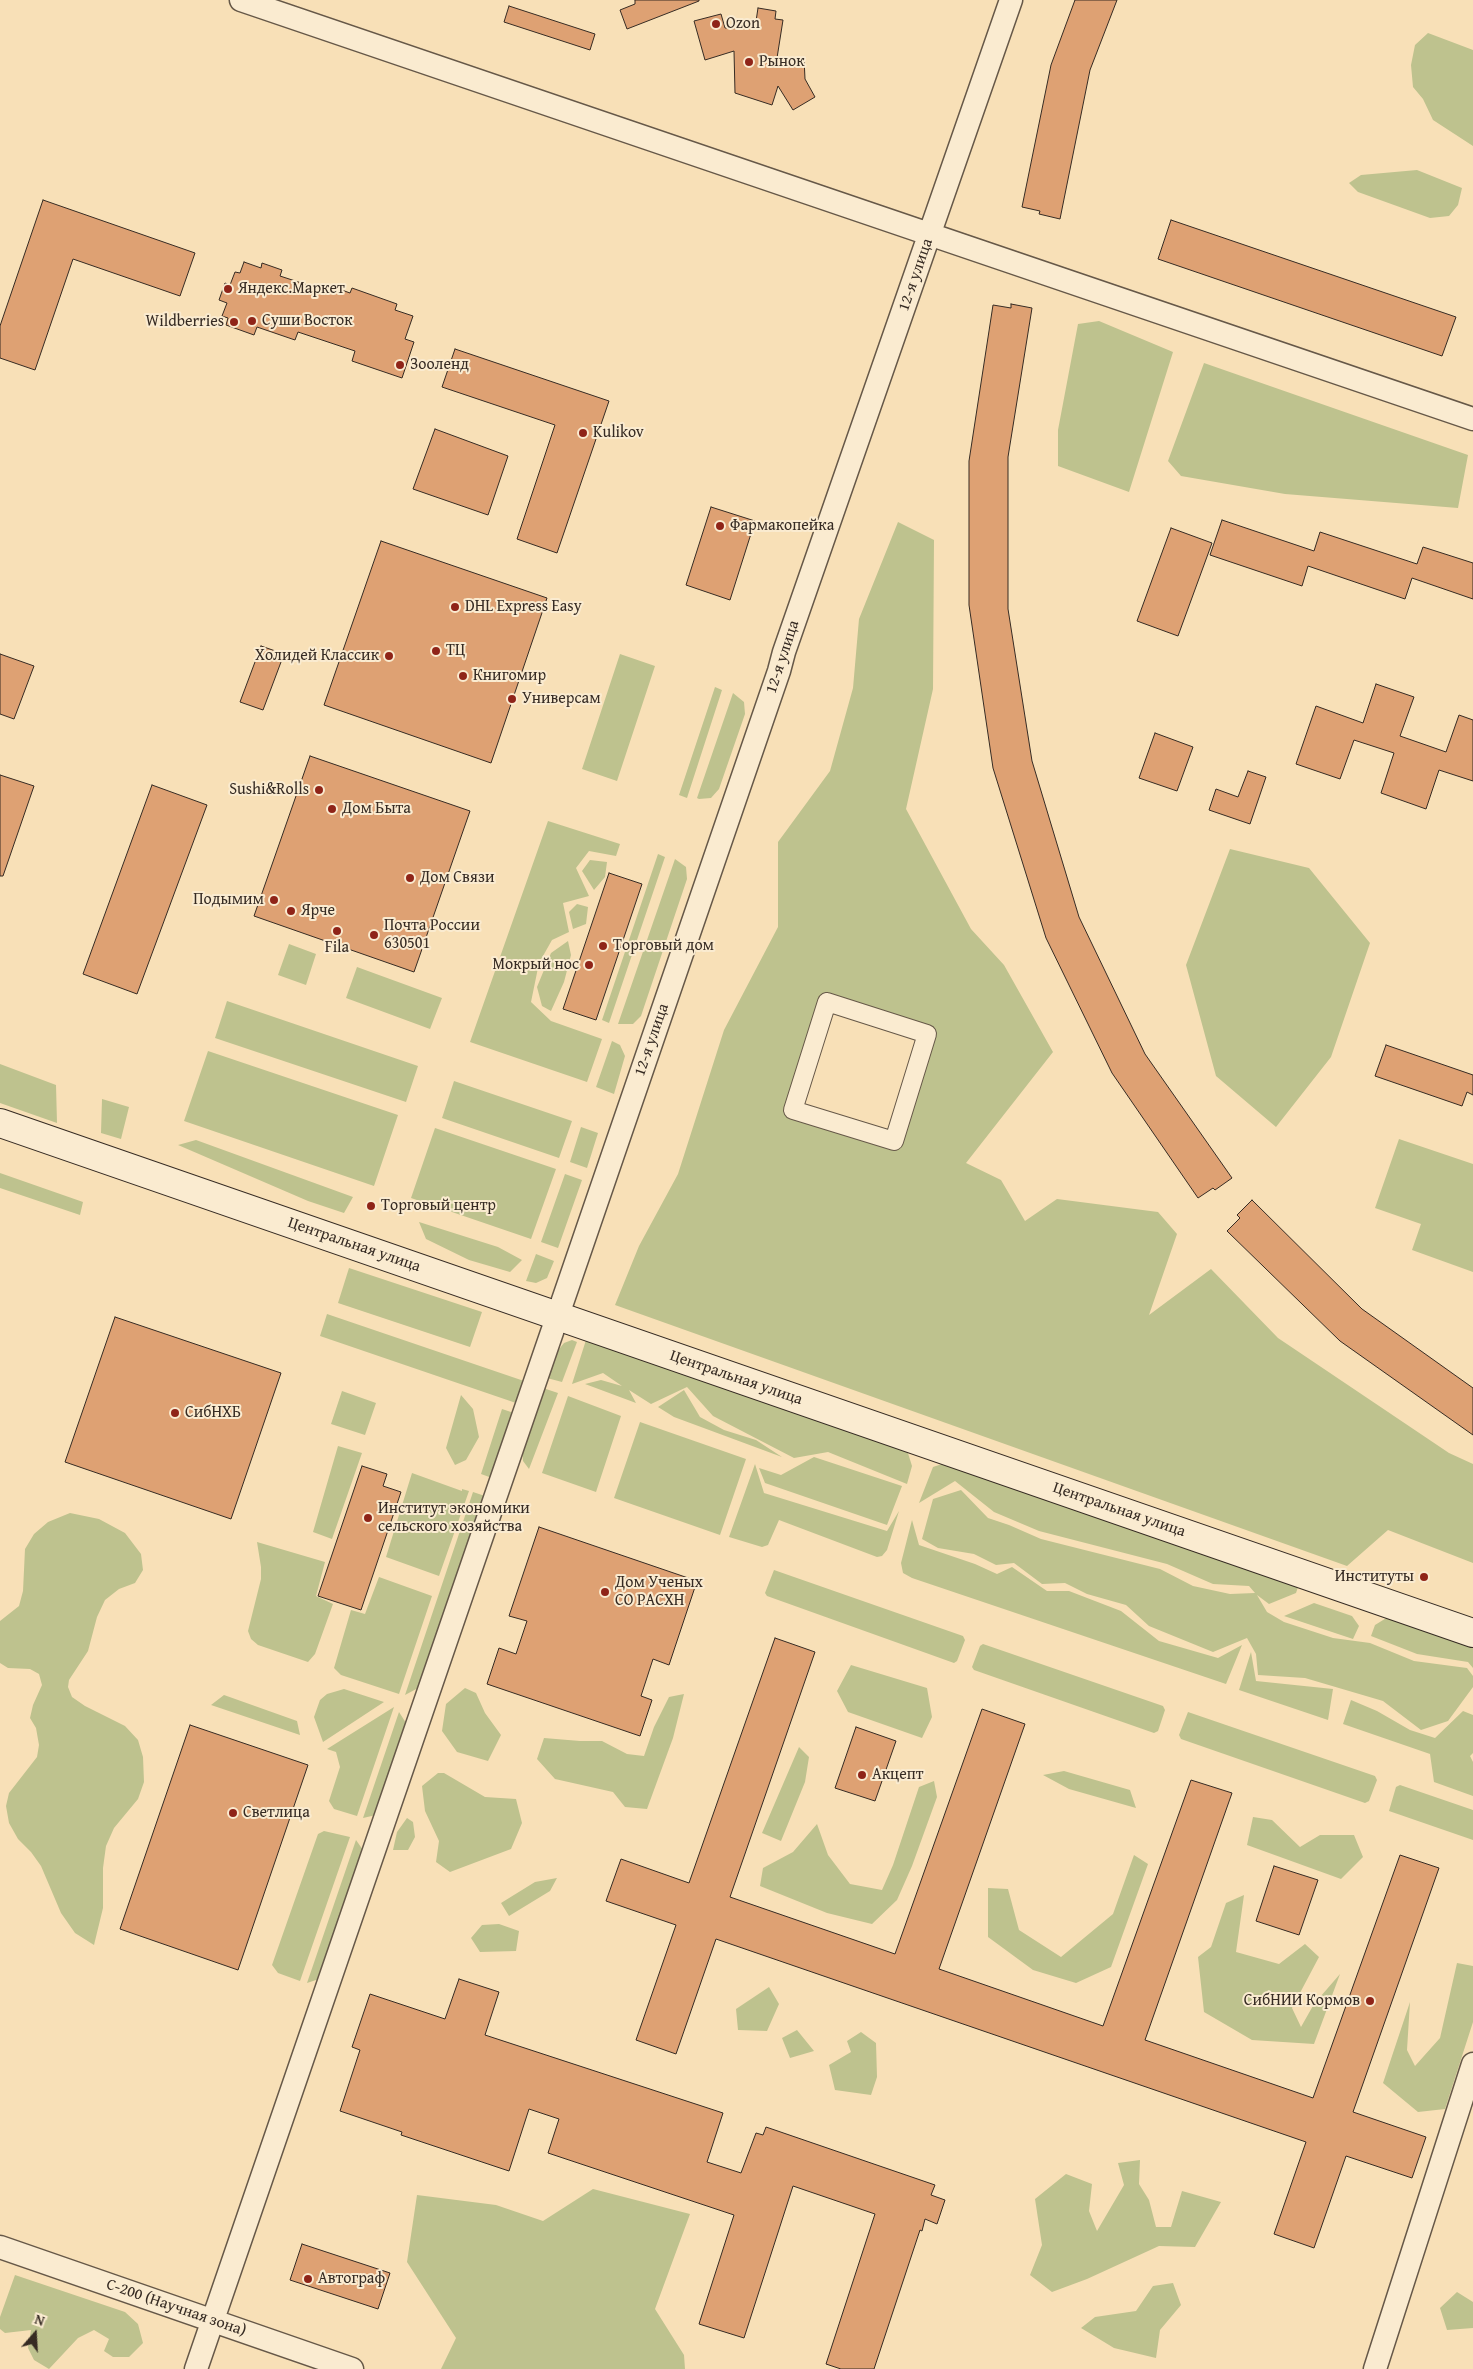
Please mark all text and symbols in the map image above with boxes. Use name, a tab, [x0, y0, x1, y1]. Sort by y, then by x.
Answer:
place label: Ozon	[726, 14, 760, 34]
marker: Ozon	[710, 18, 722, 30]
place label: Рынок	[759, 52, 805, 72]
marker: Рынок	[743, 56, 755, 68]
street label: 12-я улица	[895, 236, 937, 314]
place label: Яндекс.Маркет	[238, 279, 345, 299]
marker: Яндекс.Маркет	[222, 283, 234, 295]
place label: Суши Восток	[262, 311, 353, 331]
place label: Wildberries	[146, 312, 224, 332]
marker: Суши Восток	[246, 315, 258, 327]
marker: Wildberries	[228, 316, 240, 328]
place label: Зооленд	[410, 355, 469, 375]
marker: Зооленд	[394, 359, 406, 371]
place label: Kulikov	[593, 423, 644, 443]
marker: Kulikov	[577, 427, 589, 439]
place label: Фармакопейка	[730, 516, 834, 536]
marker: Фармакопейка	[714, 520, 726, 532]
place label: DHL Express Easy	[465, 597, 582, 617]
marker: DHL Express Easy	[449, 601, 461, 613]
street label: 12-я улица	[762, 618, 804, 696]
place label: ТЦ	[446, 641, 465, 661]
marker: ТЦ	[430, 645, 442, 657]
place label: Холидей Классик	[255, 646, 379, 666]
marker: Холидей Классик	[383, 650, 395, 662]
place label: Книгомир	[473, 666, 546, 686]
marker: Книгомир	[457, 670, 469, 682]
place label: Универсам	[522, 689, 601, 709]
marker: Универсам	[506, 693, 518, 705]
place label: Sushi&Rolls	[229, 780, 309, 800]
marker: Sushi&Rolls	[313, 784, 325, 796]
place label: Дом Быта	[342, 799, 411, 819]
marker: Дом Быта	[326, 803, 338, 815]
place label: Дом Связи	[420, 868, 494, 888]
marker: Дом Связи	[404, 872, 416, 884]
place label: Подымим	[193, 890, 264, 910]
marker: Подымим	[268, 894, 280, 906]
place label: Ярче	[301, 901, 335, 921]
marker: Ярче	[285, 905, 297, 917]
place label: Почта России 630501	[384, 916, 480, 954]
marker: Fila	[331, 925, 343, 937]
marker: Почта России 630501	[368, 929, 380, 941]
place label: Торговый дом	[613, 936, 714, 956]
place label: Fila	[325, 938, 349, 958]
marker: Торговый дом	[597, 940, 609, 952]
place label: Мокрый нос	[492, 955, 579, 975]
marker: Мокрый нос	[583, 959, 595, 971]
street label: 12-я улица	[631, 1001, 673, 1079]
place label: Торговый центр	[381, 1196, 496, 1216]
marker: Торговый центр	[365, 1200, 377, 1212]
street label: Центральная улица	[285, 1213, 423, 1277]
street label: Центральная улица	[667, 1346, 805, 1410]
place label: СибНХБ	[185, 1403, 241, 1423]
marker: СибНХБ	[169, 1407, 181, 1419]
street label: Центральная улица	[1050, 1478, 1188, 1542]
place label: Институт экономики сельского хозяйства	[378, 1499, 530, 1537]
marker: Институт экономики сельского хозяйства	[362, 1512, 374, 1524]
place label: Институты	[1335, 1567, 1414, 1587]
marker: Институты	[1418, 1571, 1430, 1583]
place label: Дом Ученых СО РАСХН	[615, 1573, 703, 1611]
marker: Дом Ученых СО РАСХН	[599, 1586, 611, 1598]
place label: Акцепт	[872, 1765, 923, 1785]
marker: Акцепт	[856, 1769, 868, 1781]
place label: Светлица	[243, 1803, 310, 1823]
marker: Светлица	[227, 1807, 239, 1819]
place label: СибНИИ Кормов	[1244, 1991, 1360, 2011]
marker: СибНИИ Кормов	[1364, 1995, 1376, 2007]
place label: Автограф	[318, 2269, 385, 2289]
marker: Автограф	[302, 2273, 314, 2285]
street label: С-200 (Научная зона)	[104, 2275, 248, 2341]
north arrow	[10, 2309, 60, 2359]
text: N	[32, 2309, 48, 2331]

